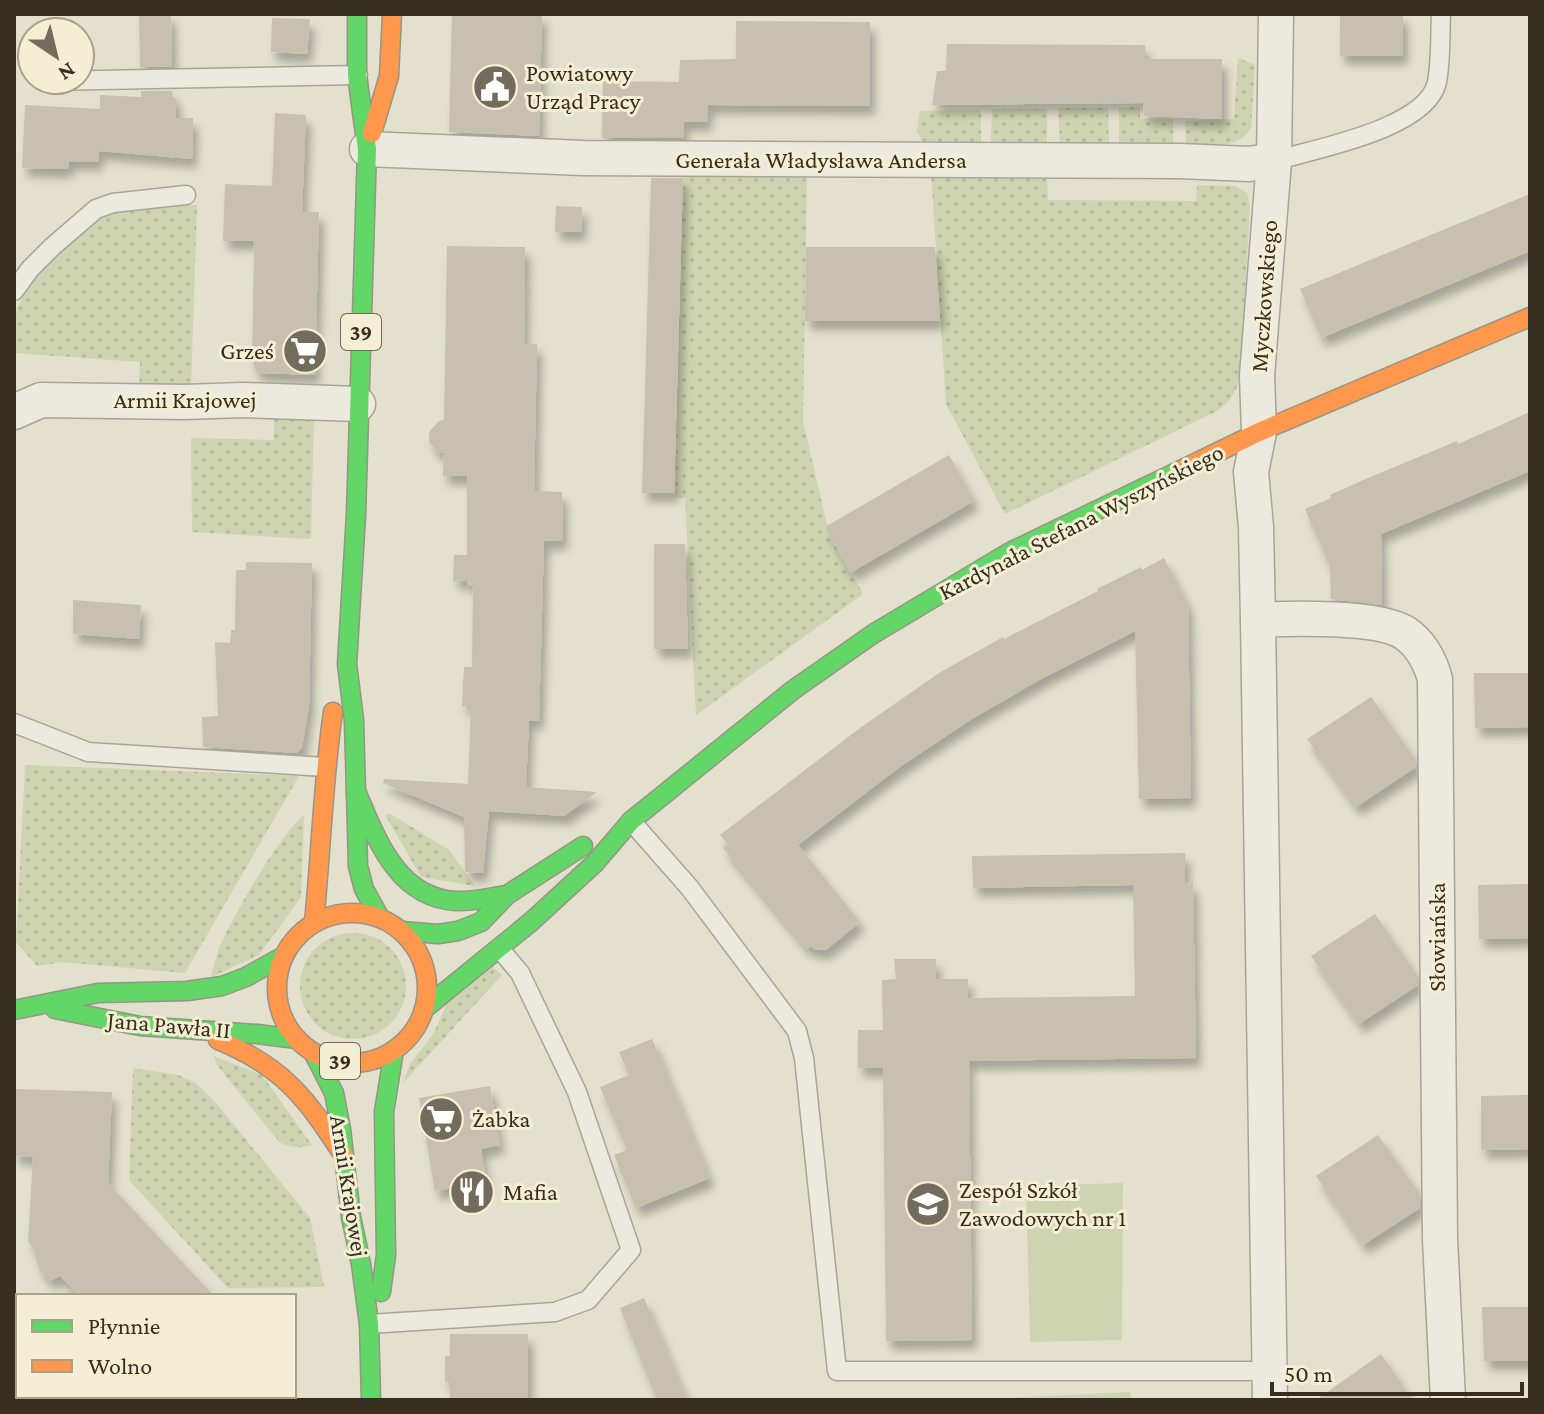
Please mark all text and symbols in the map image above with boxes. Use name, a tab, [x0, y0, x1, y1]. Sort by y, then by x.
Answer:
north arrow	[16, 16, 96, 96]
text: N	[54, 57, 80, 87]
place label: Powiatowy Urząd Pracy	[526, 59, 642, 114]
public building icon: Powiatowy Urząd Pracy	[471, 63, 519, 111]
street label: Generała Władysława Andersa	[675, 146, 967, 173]
street label: Myczkowskiego	[1245, 219, 1282, 373]
road number: 39	[341, 314, 381, 350]
supermarket icon: Grześ	[281, 327, 329, 375]
place label: Grześ	[220, 337, 274, 364]
street label: Armii Krajowej	[113, 386, 257, 413]
street label: Kardynała Stefana Wyszyńskiego	[934, 438, 1228, 605]
street label: Słowiańska	[1423, 882, 1450, 992]
street label: Jana Pawła II	[104, 1005, 232, 1043]
road number: 39	[320, 1043, 360, 1079]
supermarket icon: Żabka	[417, 1095, 465, 1143]
place label: Żabka	[472, 1105, 530, 1132]
street label: Armii Krajowej	[325, 1113, 374, 1259]
restaurant icon: Mafia	[448, 1168, 496, 1216]
place label: Zespół Szkół Zawodowych nr 1	[959, 1176, 1126, 1231]
place label: Mafia	[503, 1178, 558, 1205]
school or university icon: Zespół Szkół Zawodowych nr 1	[904, 1180, 952, 1228]
legend	[16, 1294, 296, 1398]
text: Płynnie	[88, 1312, 160, 1339]
scale bar	[1272, 1346, 1522, 1396]
text: Wolno	[88, 1352, 152, 1379]
text: 50 m	[1284, 1360, 1333, 1387]

